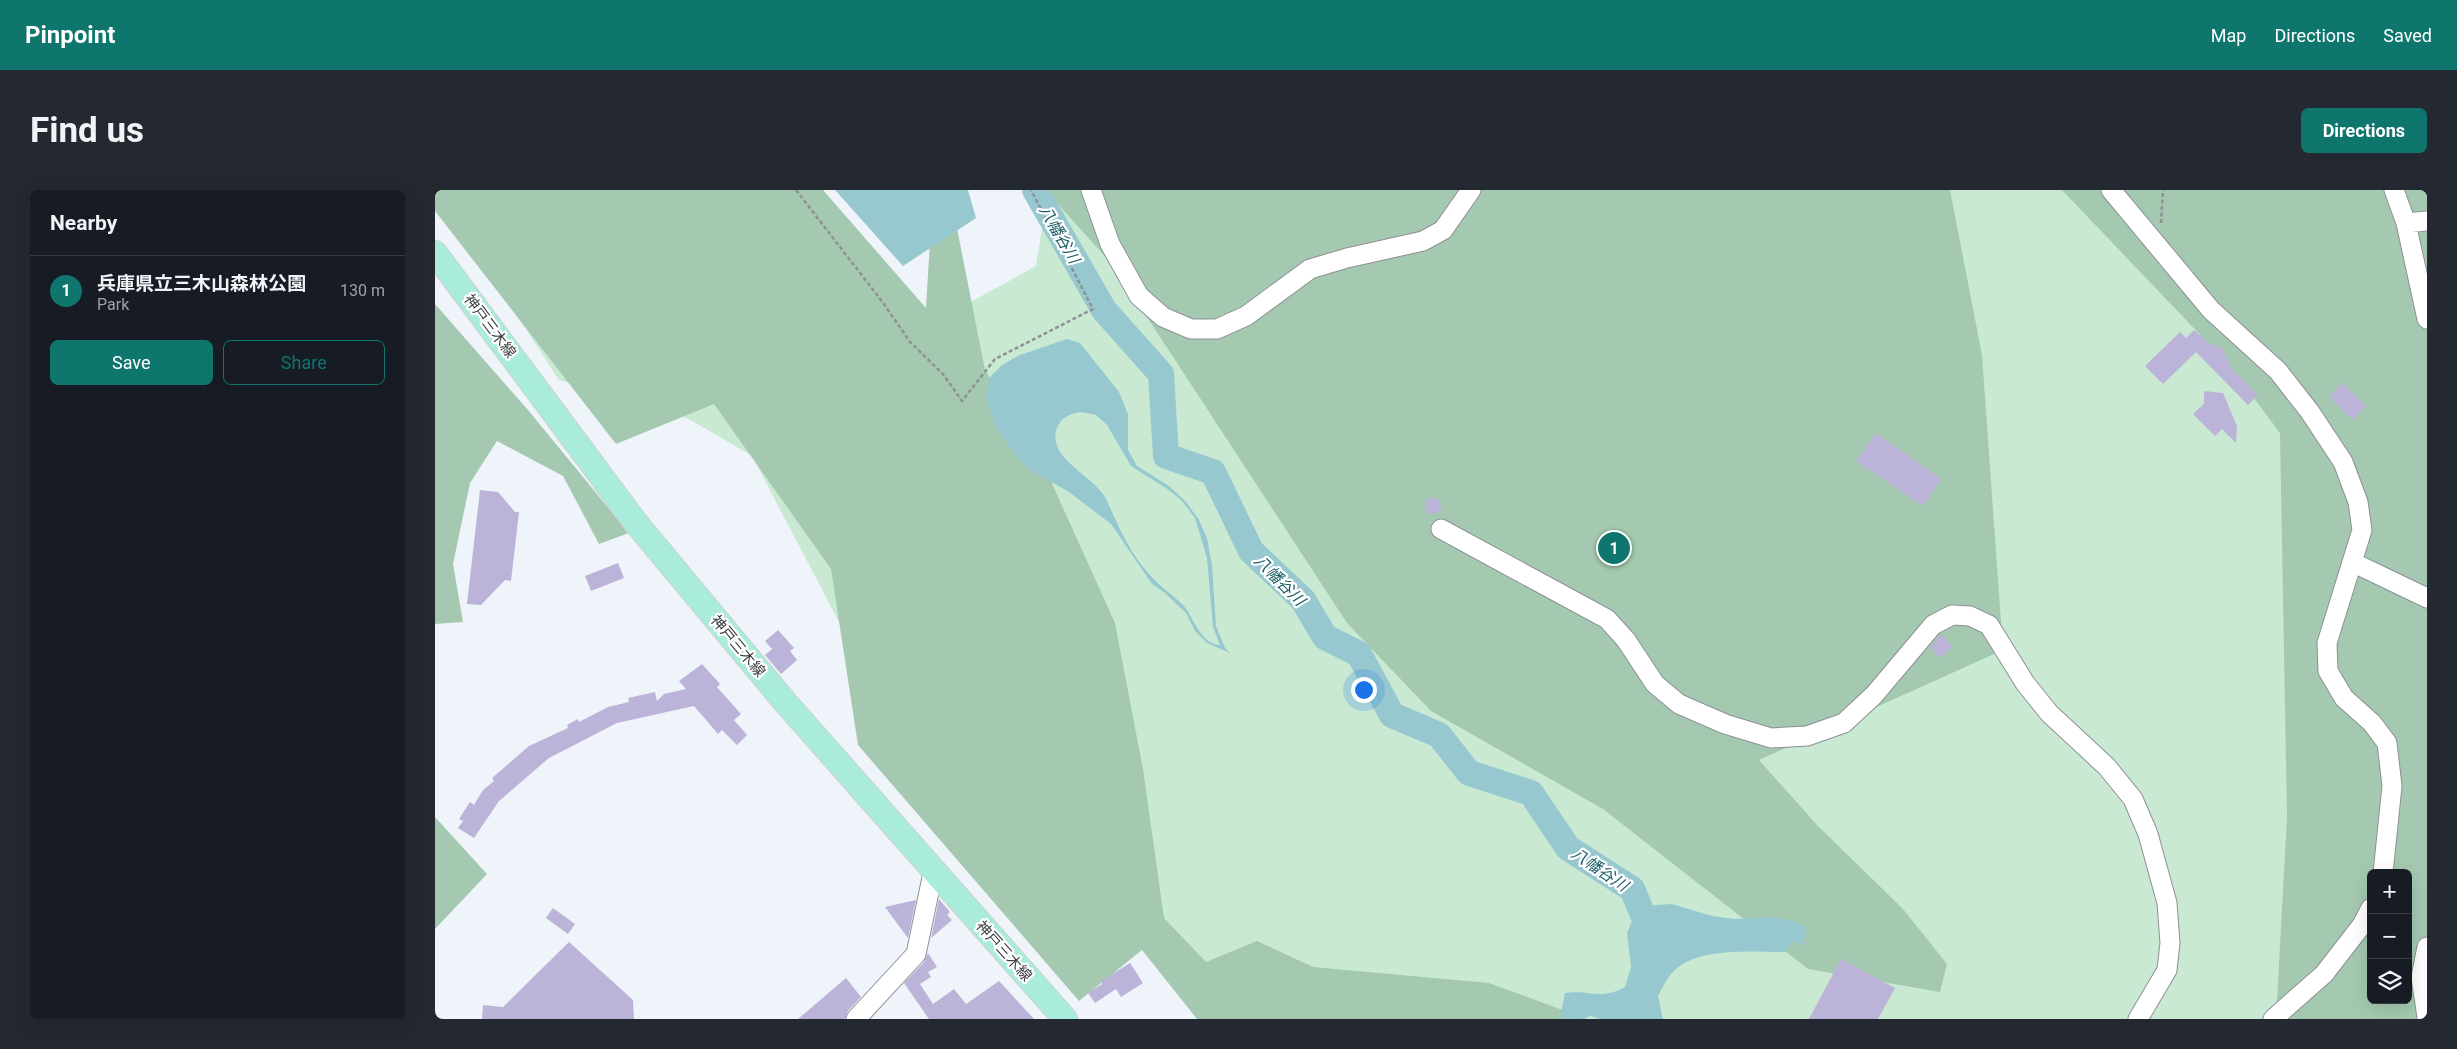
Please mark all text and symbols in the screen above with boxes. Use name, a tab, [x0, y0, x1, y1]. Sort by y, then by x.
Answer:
text: Pinpoint	[25, 21, 115, 49]
text: Map	[2211, 25, 2246, 46]
text: Directions	[2274, 25, 2355, 46]
text: Saved	[2383, 25, 2432, 46]
button: Directions	[2301, 108, 2427, 153]
text: Find us	[30, 110, 144, 151]
water label: 八幡谷川	[1035, 202, 1085, 268]
text: Nearby	[50, 211, 117, 235]
text: 兵庫県立三木山森林公園	[97, 272, 306, 295]
text: 1	[61, 281, 71, 300]
text: 130 m	[340, 281, 385, 300]
street label: 神戸三木線	[460, 291, 520, 361]
text: Park	[97, 295, 129, 314]
button: Save	[50, 340, 213, 385]
button: Share	[223, 340, 385, 385]
pin: 1	[1598, 529, 1630, 567]
water label: 八幡谷川	[1250, 551, 1310, 611]
street label: 神戸三木線	[707, 611, 769, 681]
your location	[1351, 677, 1377, 703]
water label: 八幡谷川	[1568, 844, 1633, 896]
map controls	[2367, 869, 2412, 1004]
button: +	[2367, 869, 2412, 914]
button: −	[2367, 914, 2412, 959]
street label: 神戸三木線	[972, 917, 1036, 985]
button: layers	[2367, 959, 2412, 1004]

